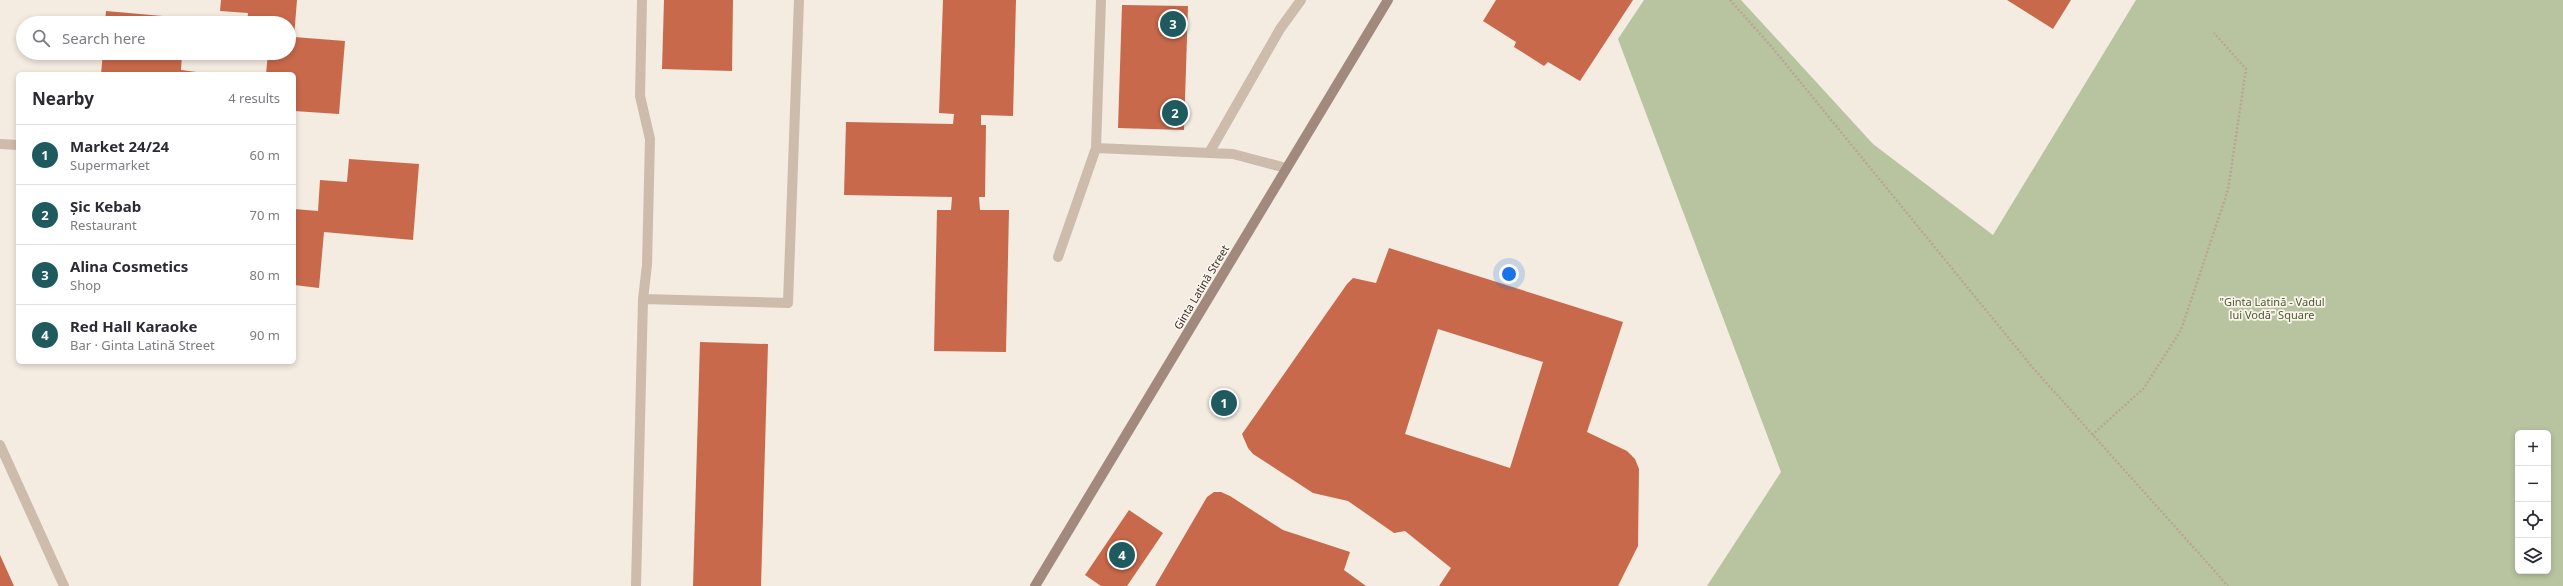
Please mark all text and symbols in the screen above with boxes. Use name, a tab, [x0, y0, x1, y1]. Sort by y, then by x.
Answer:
pin: 3	[1160, 9, 1186, 39]
search box	[16, 16, 296, 60]
icon: search	[30, 27, 52, 49]
text: Search here	[62, 28, 145, 48]
text: Nearby	[32, 87, 94, 110]
text: 4 results	[228, 89, 280, 107]
pin: 2	[1162, 98, 1188, 128]
text: Market 24/24	[70, 136, 169, 156]
text: 1	[41, 146, 49, 164]
text: 60 m	[250, 146, 280, 164]
text: Supermarket	[70, 156, 150, 174]
text: Șic Kebab	[70, 196, 141, 216]
text: 2	[41, 206, 49, 224]
text: 70 m	[250, 206, 280, 224]
text: Restaurant	[70, 216, 137, 234]
street label: Ginta Latină Street	[1170, 242, 1232, 332]
text: Alina Cosmetics	[70, 256, 188, 276]
your location	[1499, 264, 1519, 284]
text: 3	[41, 266, 49, 284]
text: 80 m	[250, 266, 280, 284]
text: Shop	[70, 276, 101, 294]
park label: "Ginta Latină - Vadul lui Vodă" Square	[2219, 294, 2325, 322]
text: Red Hall Karaoke	[70, 316, 197, 336]
text: 4	[41, 326, 49, 344]
text: 90 m	[250, 326, 280, 344]
text: Bar · Ginta Latină Street	[70, 336, 215, 354]
pin: 1	[1211, 388, 1237, 418]
map controls	[2515, 430, 2551, 574]
button: +	[2515, 430, 2551, 466]
button: −	[2515, 466, 2551, 502]
button: locate	[2515, 502, 2551, 538]
button: layers	[2515, 538, 2551, 574]
pin: 4	[1109, 540, 1135, 570]

